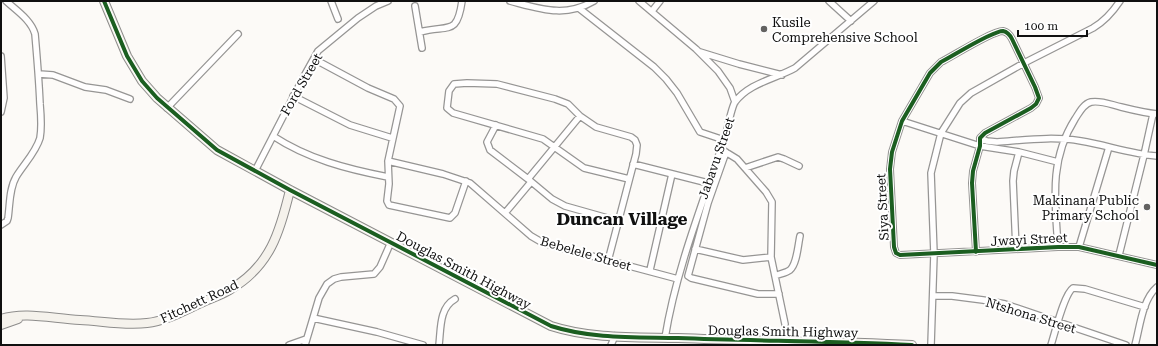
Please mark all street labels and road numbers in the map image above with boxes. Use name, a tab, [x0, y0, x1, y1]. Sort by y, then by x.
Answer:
street label: Ford Street	[278, 50, 325, 118]
street label: Jabavu Street	[695, 115, 738, 201]
street label: Siya Street	[873, 173, 892, 241]
street label: Douglas Smith Highway	[394, 229, 534, 313]
street label: Jwayi Street	[990, 230, 1068, 249]
street label: Bebelele Street	[539, 233, 633, 274]
street label: Fitchett Road	[158, 277, 241, 326]
street label: Ntshona Street	[984, 295, 1078, 336]
street label: Douglas Smith Highway	[708, 323, 859, 340]

